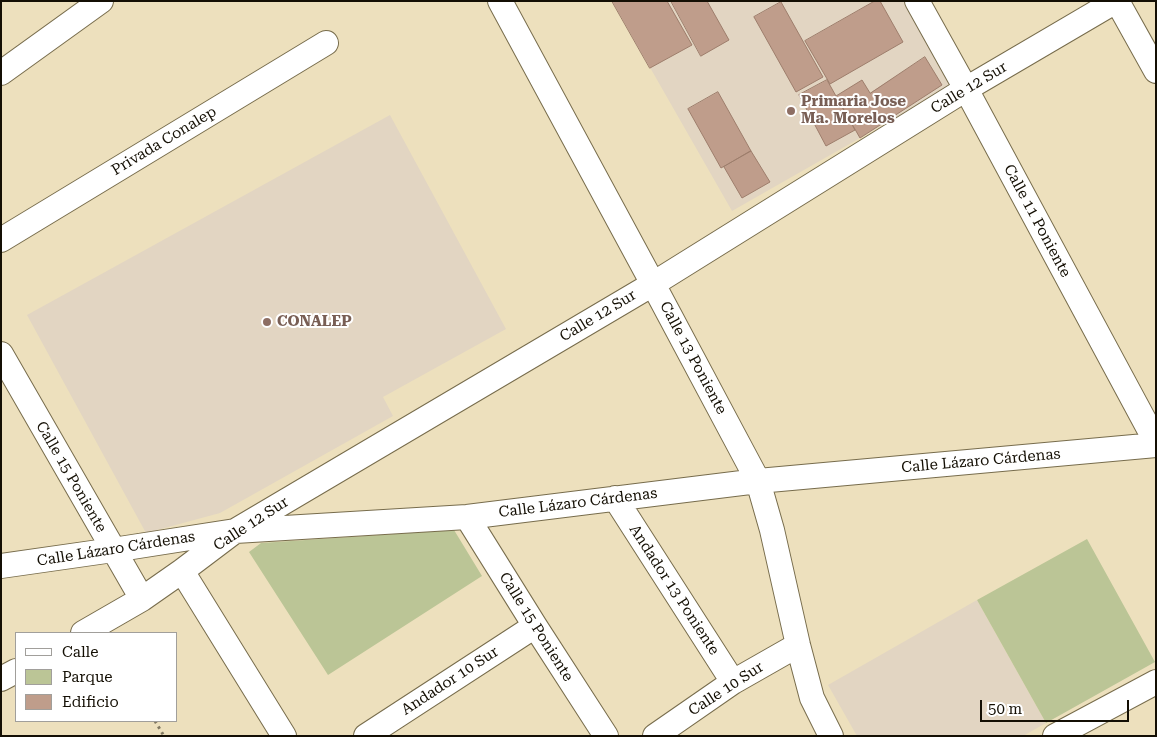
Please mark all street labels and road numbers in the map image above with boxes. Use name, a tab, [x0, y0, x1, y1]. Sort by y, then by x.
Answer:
street label: Calle 12 Sur	[928, 58, 1010, 118]
street label: Privada Conalep	[108, 103, 220, 179]
street label: Calle 11 Poniente	[1000, 161, 1074, 281]
street label: Calle 12 Sur	[557, 286, 639, 346]
street label: Calle 13 Poniente	[656, 298, 730, 418]
street label: Calle 15 Poniente	[32, 418, 110, 536]
street label: Calle Lázaro Cárdenas	[901, 445, 1061, 477]
street label: Calle Lázaro Cárdenas	[498, 484, 658, 522]
street label: Calle 12 Sur	[210, 493, 292, 555]
street label: Andador 13 Poniente	[625, 521, 723, 659]
street label: Calle Lázaro Cárdenas	[36, 528, 196, 570]
street label: Calle 15 Poniente	[495, 569, 577, 685]
street label: Andador 10 Sur	[398, 643, 502, 719]
street label: Calle 10 Sur	[685, 658, 767, 720]

